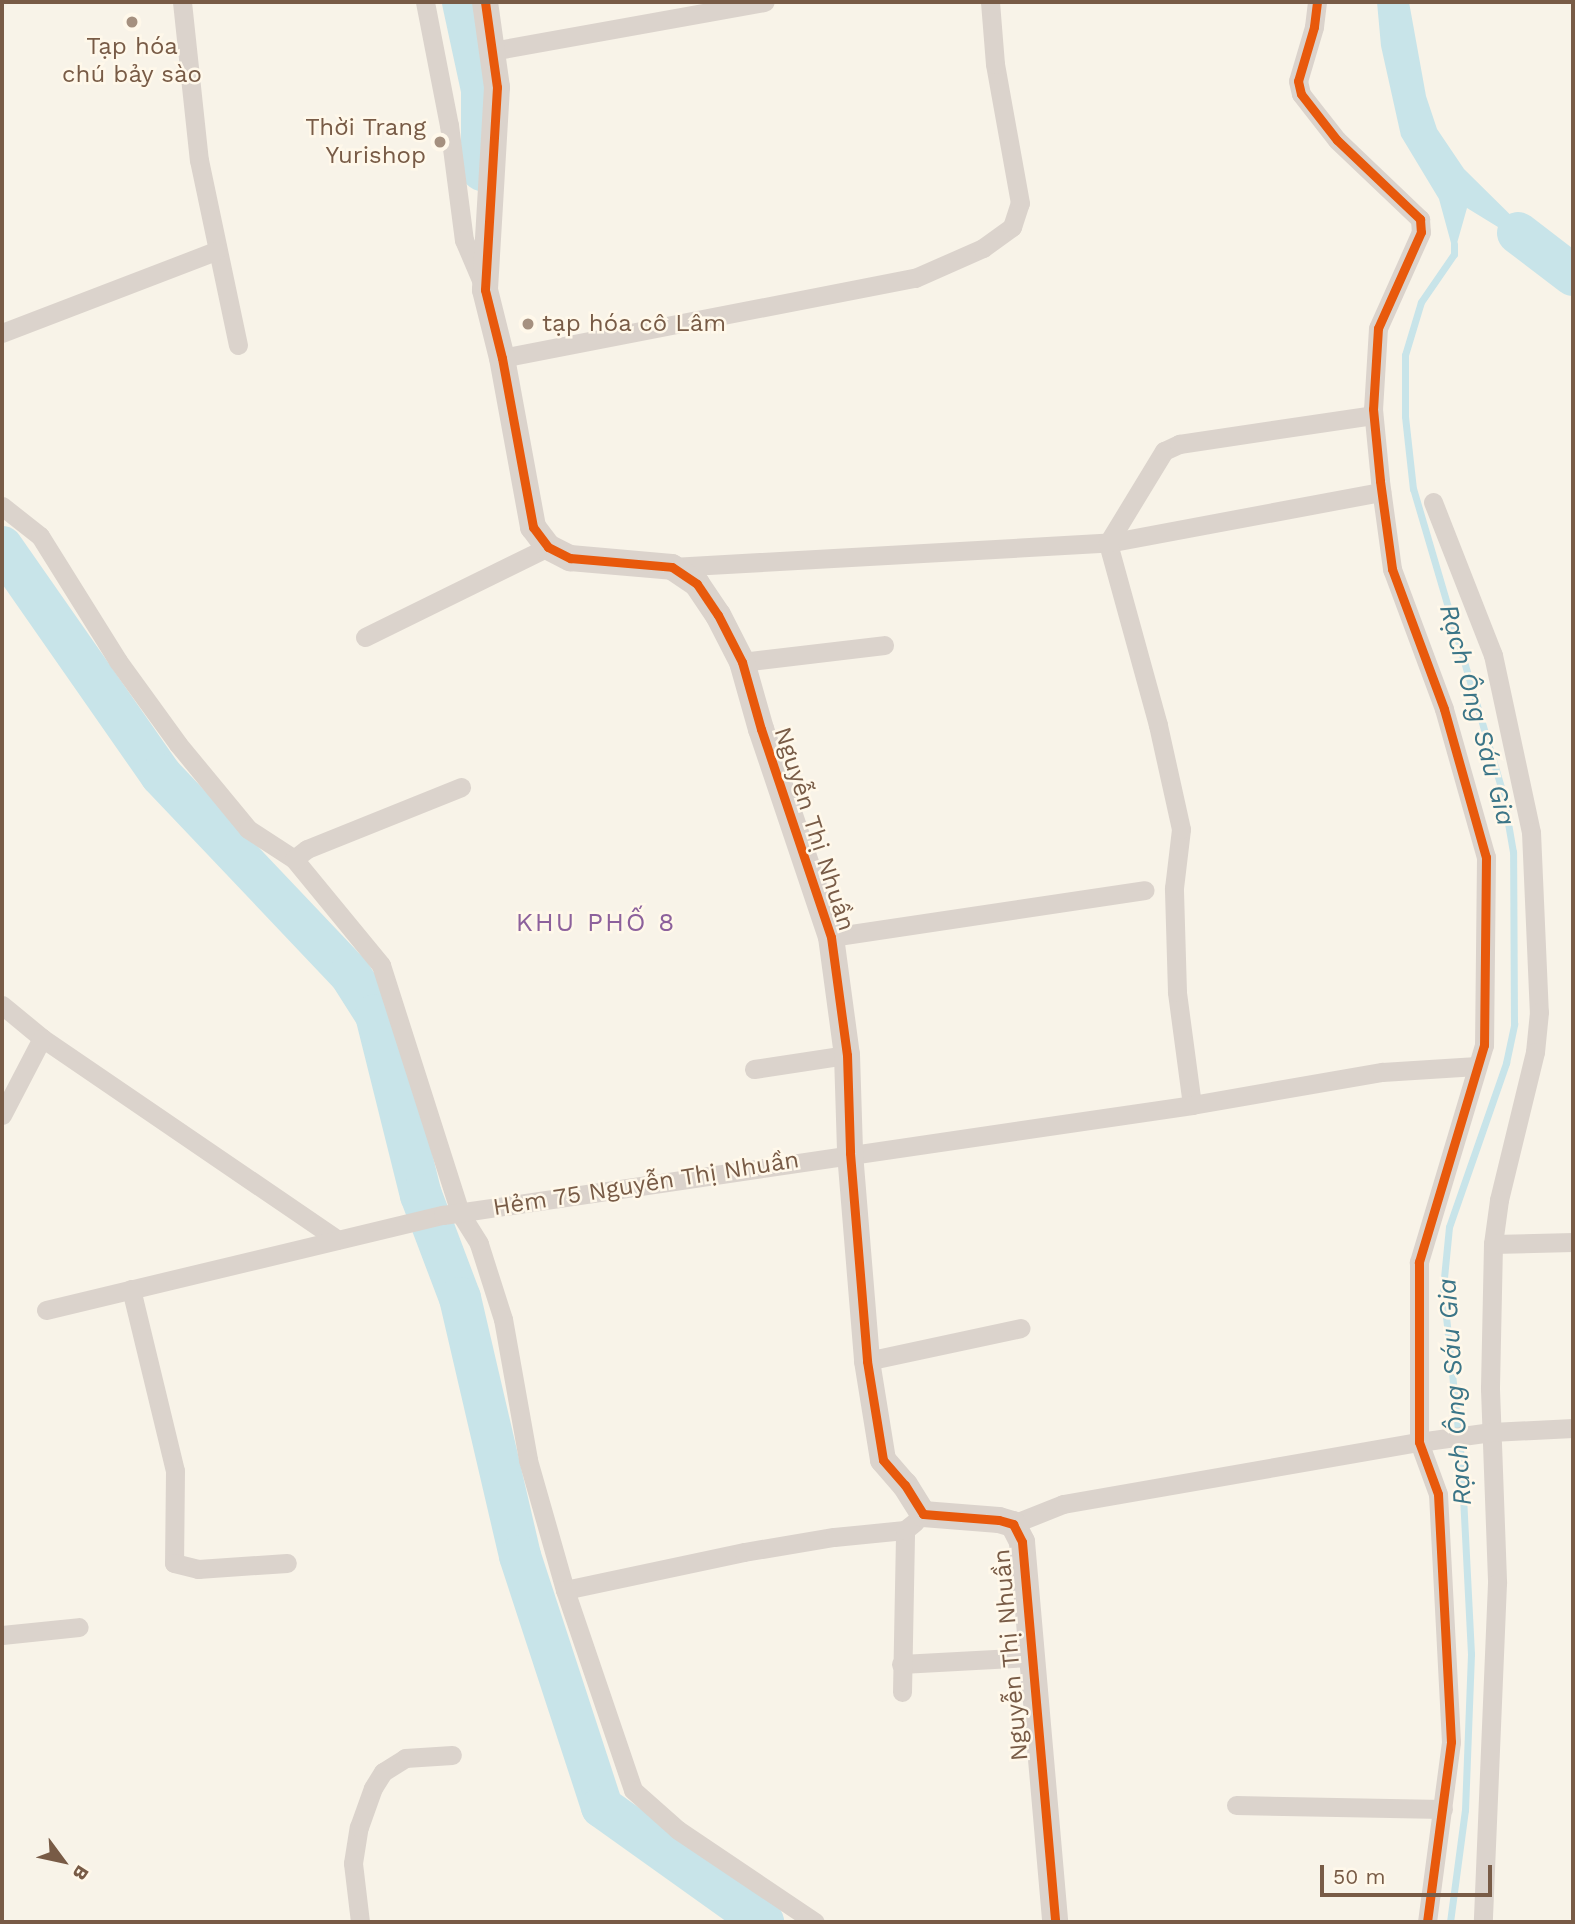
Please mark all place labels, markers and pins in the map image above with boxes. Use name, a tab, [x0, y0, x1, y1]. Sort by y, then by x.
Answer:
marker: Tạp hóa chú bảy sào	[124, 14, 140, 30]
place label: Tạp hóa chú bảy sào	[62, 33, 202, 89]
place label: Thời Trang Yurishop	[305, 114, 426, 170]
marker: Thời Trang Yurishop	[432, 134, 448, 150]
place label: tạp hóa cô Lâm	[542, 310, 727, 338]
marker: tạp hóa cô Lâm	[520, 316, 536, 332]

